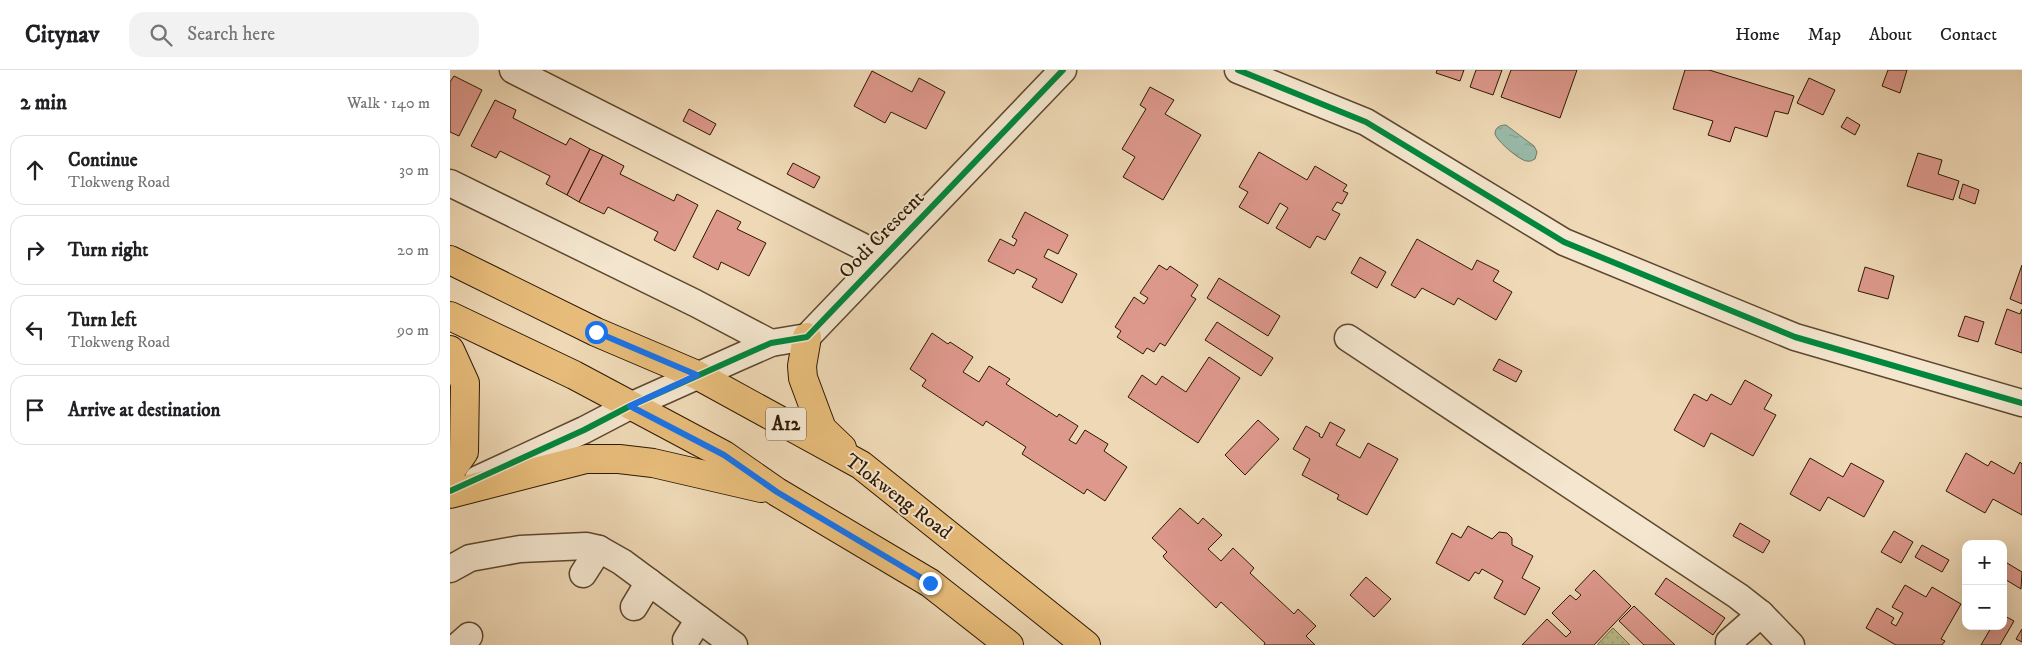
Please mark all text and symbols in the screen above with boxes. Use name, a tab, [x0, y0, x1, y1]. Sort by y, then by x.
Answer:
search box	[129, 12, 479, 57]
text: Citynav	[25, 20, 99, 50]
icon: search	[147, 21, 175, 49]
text: Search here	[187, 23, 275, 46]
text: Home	[1735, 24, 1780, 46]
text: Map	[1808, 24, 1841, 46]
text: About	[1869, 24, 1912, 46]
text: Contact	[1940, 24, 1997, 46]
text: 2 min	[20, 90, 67, 116]
text: Walk · 140 m	[347, 93, 430, 113]
text: Continue	[68, 149, 138, 172]
icon: ahead	[21, 156, 49, 184]
text: 30 m	[399, 160, 429, 180]
text: Tlokweng Road	[68, 172, 170, 192]
street label: Oodi Crescent	[834, 186, 930, 284]
icon: right	[21, 236, 49, 264]
text: Turn right	[68, 239, 148, 262]
text: 20 m	[397, 240, 429, 260]
text: Turn left	[68, 309, 137, 332]
icon: left	[21, 316, 49, 344]
text: 90 m	[397, 320, 429, 340]
route start	[585, 321, 608, 344]
text: Tlokweng Road	[68, 332, 170, 352]
icon: arrive	[21, 396, 49, 424]
text: Arrive at destination	[68, 399, 220, 422]
road number: A12	[766, 408, 806, 440]
street label: Tlokweng Road	[840, 449, 956, 545]
map controls	[1962, 540, 2007, 630]
button: +	[1962, 540, 2007, 585]
route end	[919, 572, 942, 595]
button: −	[1962, 585, 2007, 630]

